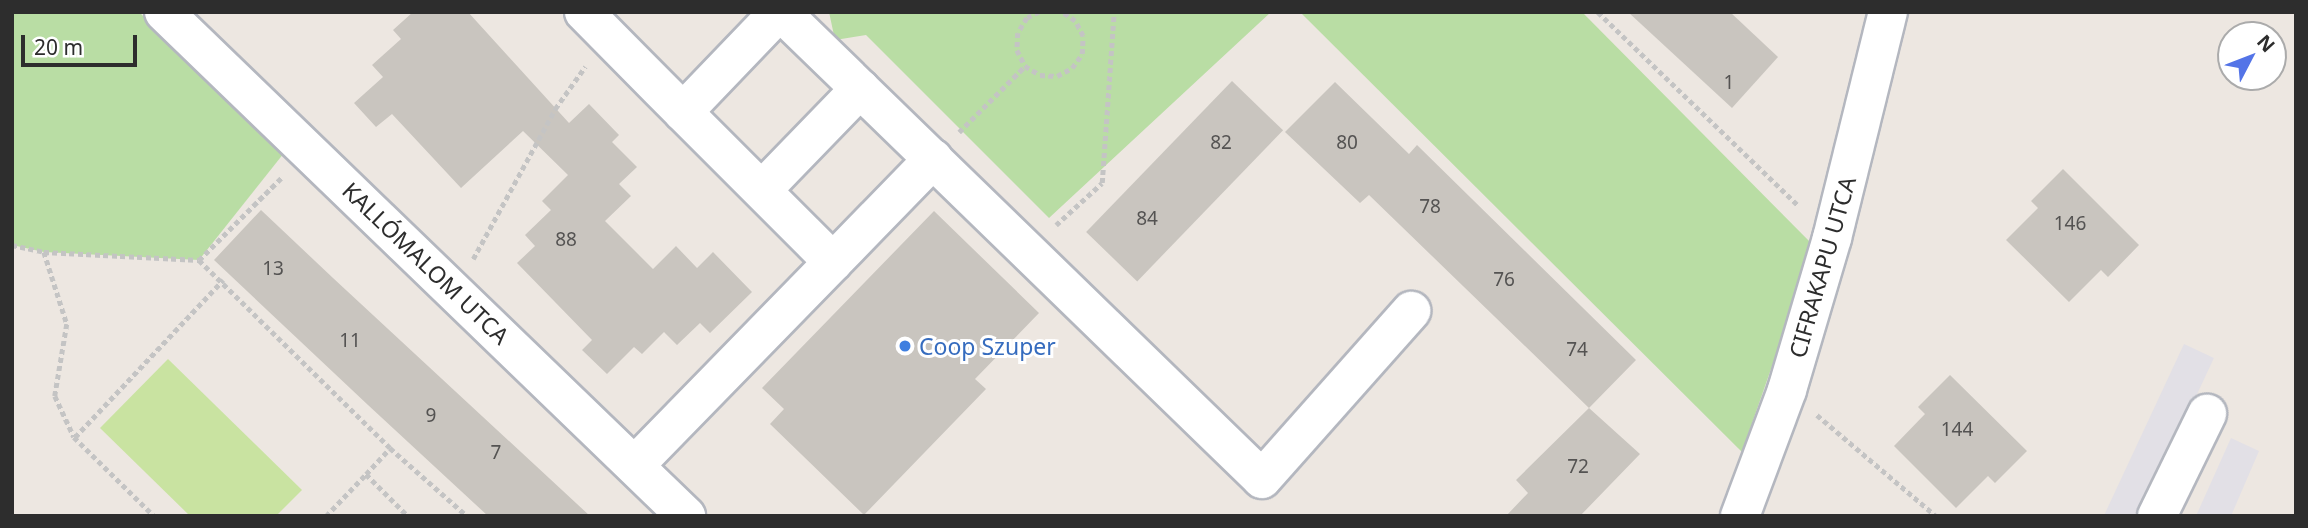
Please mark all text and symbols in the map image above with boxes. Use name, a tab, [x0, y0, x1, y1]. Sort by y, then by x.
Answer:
scale bar	[24, 21, 140, 65]
north arrow	[2217, 21, 2287, 91]
text: N	[2251, 29, 2281, 58]
text: 20 m	[34, 33, 83, 61]
house number: 1	[1724, 72, 1734, 94]
house number: 82	[1210, 132, 1232, 154]
house number: 80	[1336, 132, 1358, 154]
street label: CIFRAKAPU UTCA	[1783, 173, 1861, 361]
street label: KALLÓMALOM UTCA	[337, 176, 515, 350]
house number: 78	[1419, 196, 1441, 218]
house number: 84	[1136, 208, 1158, 230]
house number: 146	[2054, 213, 2086, 235]
house number: 88	[555, 229, 577, 251]
house number: 13	[262, 258, 284, 280]
house number: 76	[1493, 269, 1515, 291]
house number: 11	[339, 330, 361, 352]
place label: Coop Szuper	[919, 332, 1056, 360]
marker: Coop Szuper	[897, 338, 913, 354]
house number: 74	[1566, 339, 1588, 361]
house number: 9	[426, 405, 436, 427]
house number: 144	[1941, 419, 1973, 441]
house number: 7	[491, 442, 501, 464]
house number: 72	[1567, 456, 1589, 478]

